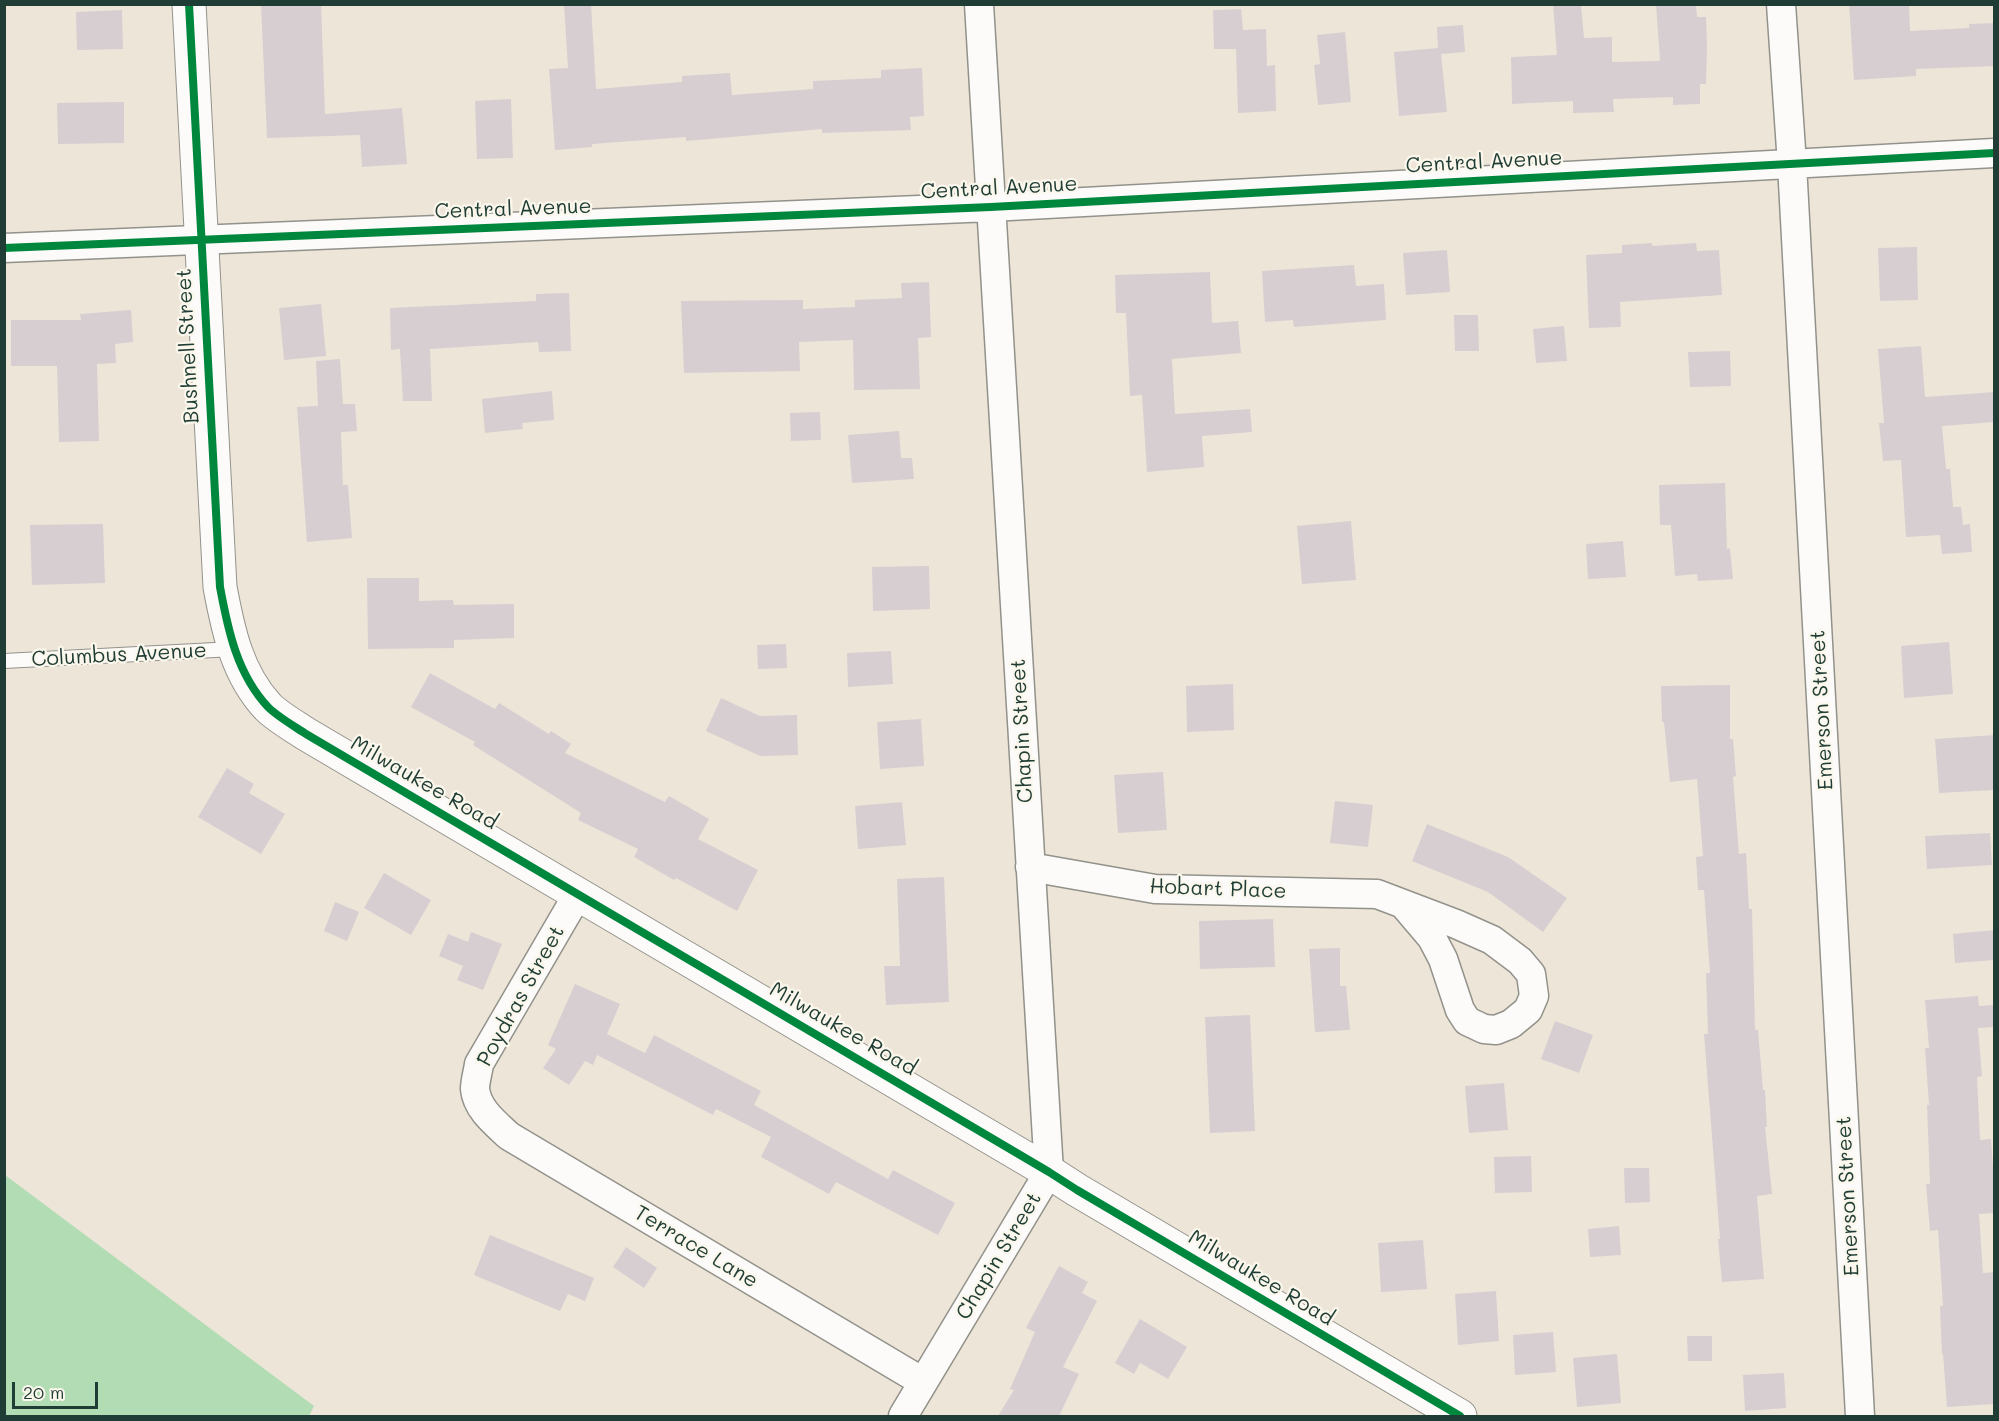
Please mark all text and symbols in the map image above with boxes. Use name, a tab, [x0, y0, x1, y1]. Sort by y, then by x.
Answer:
street label: Central Avenue	[1405, 145, 1563, 179]
street label: Central Avenue	[920, 171, 1078, 205]
street label: Central Avenue	[434, 194, 592, 224]
street label: Bushnell Street	[171, 268, 205, 424]
street label: Emerson Street	[1805, 629, 1839, 791]
street label: Columbus Avenue	[31, 638, 207, 672]
street label: Chapin Street	[1006, 658, 1038, 804]
street label: Milwaukee Road	[346, 731, 502, 835]
street label: Hobart Place	[1149, 874, 1287, 904]
street label: Poydras Street	[472, 921, 570, 1071]
street label: Milwaukee Road	[765, 977, 921, 1081]
street label: Emerson Street	[1831, 1115, 1865, 1277]
street label: Chapin Street	[951, 1188, 1047, 1324]
street label: Terrace Lane	[630, 1200, 762, 1294]
street label: Milwaukee Road	[1184, 1225, 1338, 1331]
scale bar	[15, 1370, 100, 1408]
text: 20 m	[23, 1380, 64, 1404]

